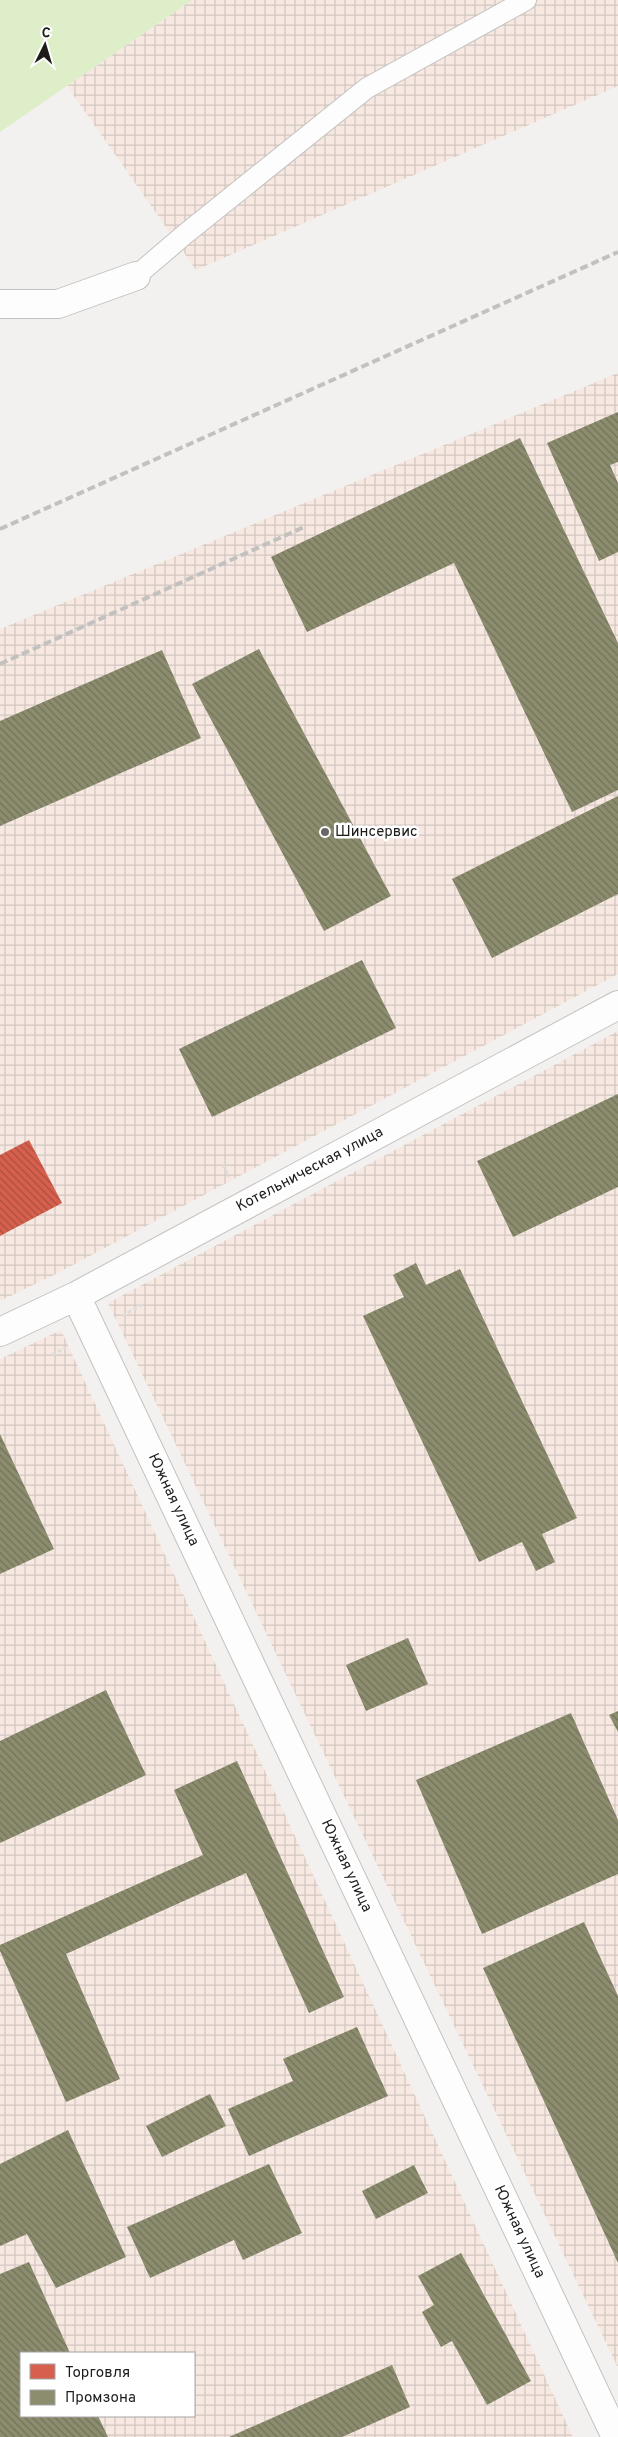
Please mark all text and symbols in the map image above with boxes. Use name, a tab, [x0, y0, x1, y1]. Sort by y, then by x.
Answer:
north arrow	[20, 20, 70, 70]
text: С	[41, 25, 51, 42]
place label: Шинсервис	[335, 823, 418, 842]
marker: Шинсервис	[319, 826, 331, 838]
street label: Котельническая улица	[233, 1123, 387, 1217]
street label: Южная улица	[143, 1450, 203, 1550]
street label: Южная улица	[316, 1816, 376, 1916]
street label: Южная улица	[489, 2182, 549, 2282]
legend	[20, 2352, 195, 2417]
text: Торговля	[65, 2364, 130, 2383]
text: Промзона	[65, 2389, 136, 2408]

